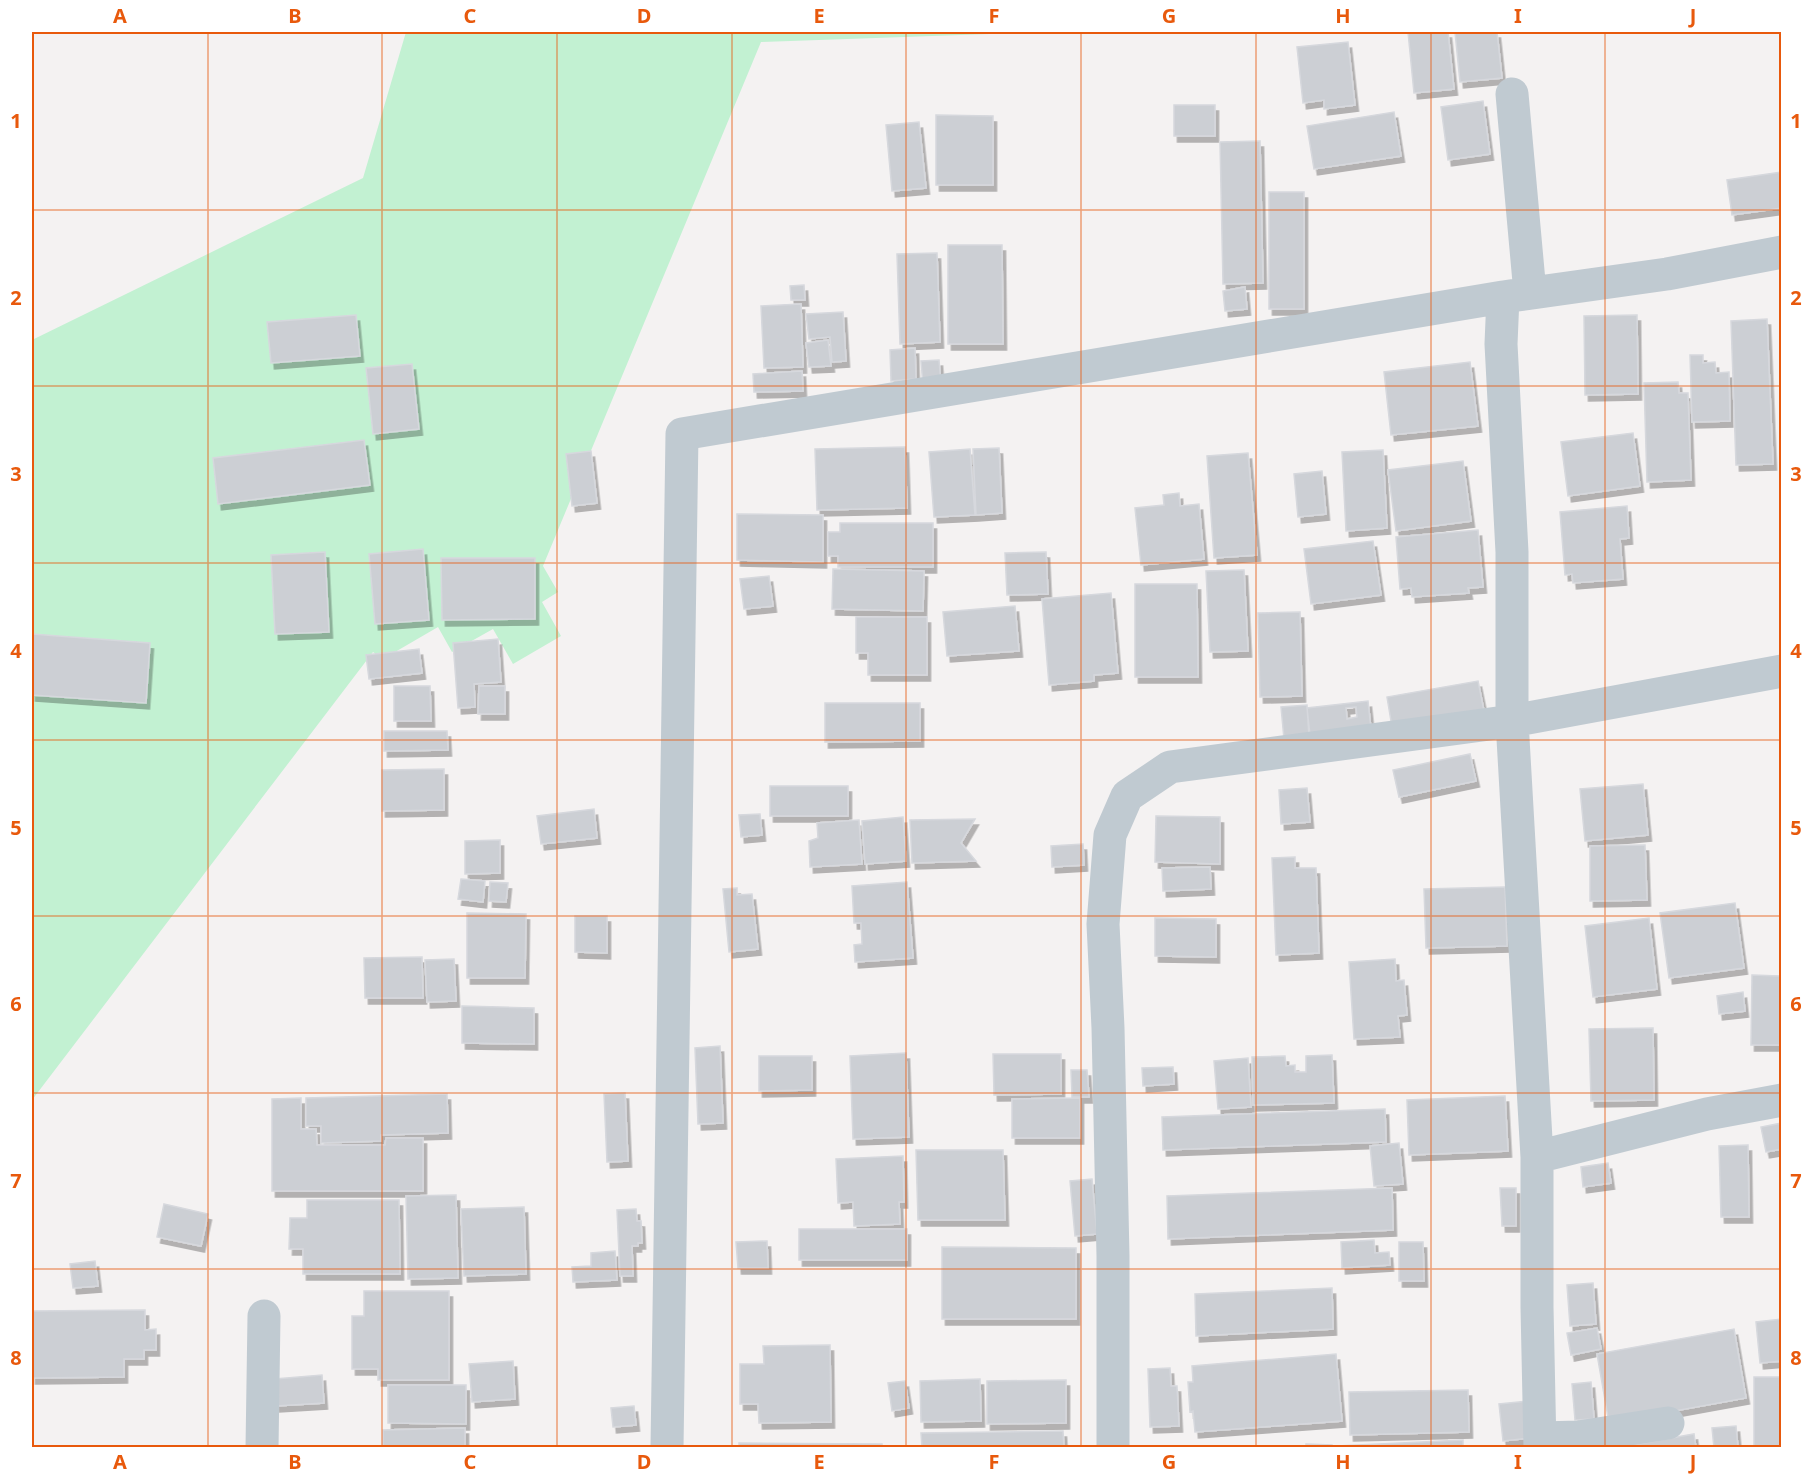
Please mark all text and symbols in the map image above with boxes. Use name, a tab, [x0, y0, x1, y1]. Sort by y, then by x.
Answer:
text: A	[113, 2, 127, 29]
text: B	[288, 2, 302, 29]
text: C	[464, 2, 477, 29]
text: D	[637, 2, 651, 29]
text: E	[813, 2, 825, 29]
text: F	[989, 2, 999, 29]
text: G	[1162, 2, 1176, 29]
text: H	[1335, 2, 1351, 29]
text: I	[1514, 2, 1522, 29]
text: J	[1688, 2, 1696, 29]
text: 1	[10, 107, 22, 134]
text: 1	[1790, 107, 1802, 134]
text: 2	[10, 284, 22, 311]
text: 2	[1790, 284, 1802, 311]
text: 3	[10, 460, 22, 487]
text: 3	[1790, 460, 1802, 487]
text: 4	[10, 637, 22, 664]
text: 4	[1790, 637, 1802, 664]
text: 5	[10, 814, 22, 841]
text: 5	[1790, 814, 1802, 841]
text: 6	[10, 990, 22, 1017]
text: 6	[1790, 990, 1802, 1017]
text: 7	[10, 1167, 22, 1194]
text: 7	[1790, 1167, 1802, 1194]
text: 8	[10, 1344, 22, 1371]
text: 8	[1790, 1344, 1802, 1371]
text: A	[113, 1448, 127, 1475]
text: B	[288, 1448, 302, 1475]
text: C	[464, 1448, 477, 1475]
text: D	[637, 1448, 651, 1475]
text: E	[813, 1448, 825, 1475]
text: F	[989, 1448, 999, 1475]
text: G	[1162, 1448, 1176, 1475]
text: H	[1335, 1448, 1351, 1475]
text: I	[1514, 1448, 1522, 1475]
text: J	[1688, 1448, 1696, 1475]

